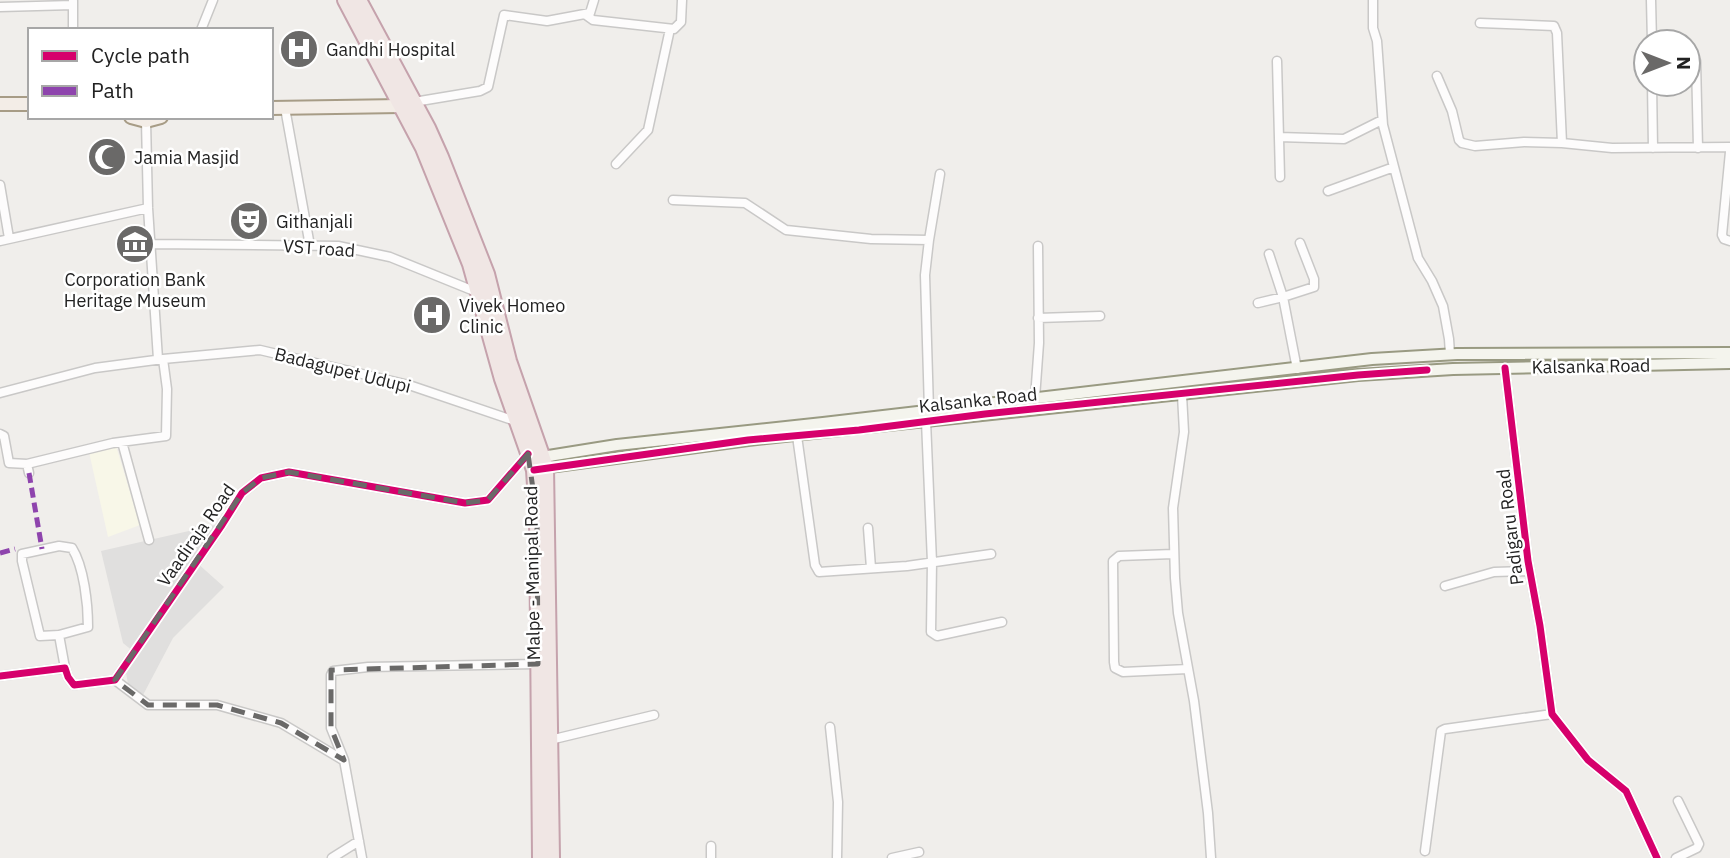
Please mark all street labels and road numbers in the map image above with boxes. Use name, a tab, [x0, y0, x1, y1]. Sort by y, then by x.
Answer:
street label: VST road	[282, 234, 356, 262]
street label: Badagupet Udupi	[272, 342, 414, 398]
street label: Kalsanka Road	[1531, 353, 1651, 379]
street label: Kalsanka Road	[918, 382, 1038, 418]
street label: Padigaru Road	[1491, 468, 1529, 586]
street label: Vaadiraja Road	[152, 479, 240, 591]
street label: Malpe - Manipal Road	[519, 485, 545, 661]

